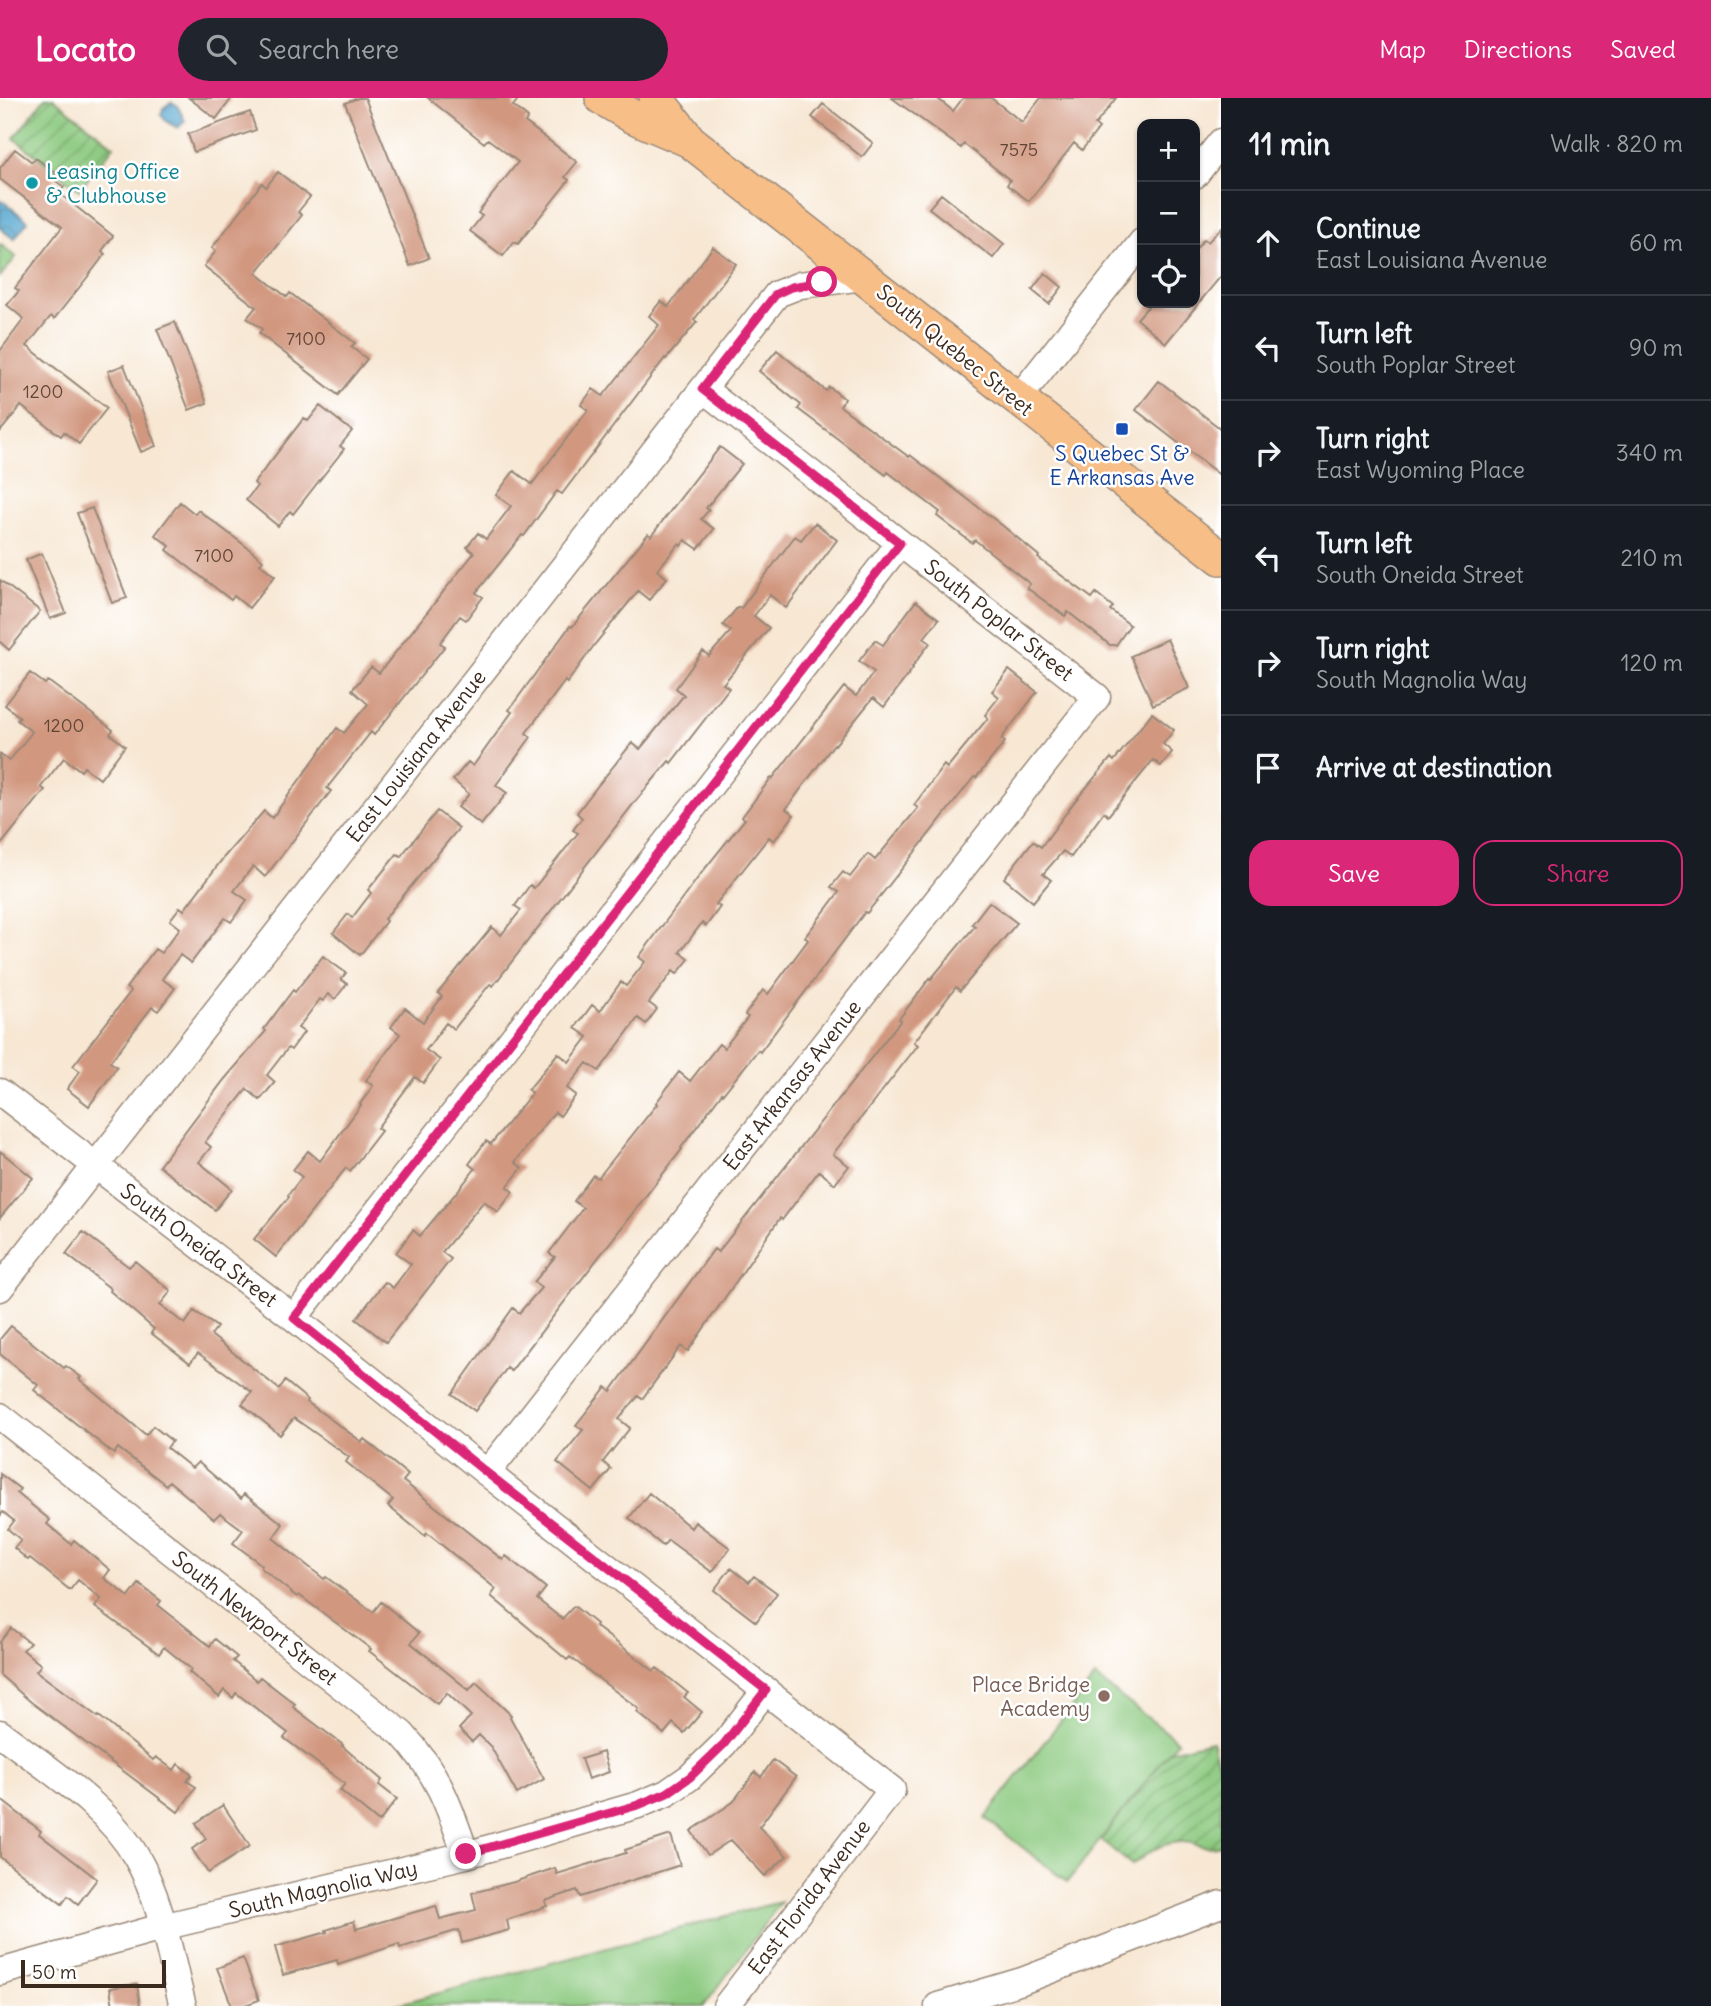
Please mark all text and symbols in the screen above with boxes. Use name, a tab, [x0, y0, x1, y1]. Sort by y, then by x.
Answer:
search box	[178, 18, 668, 81]
text: Locato	[35, 28, 136, 70]
icon: search	[202, 30, 240, 68]
text: Search here	[258, 33, 399, 66]
text: Map	[1379, 34, 1426, 64]
text: Directions	[1464, 34, 1572, 64]
text: Saved	[1610, 34, 1676, 64]
map controls	[1137, 119, 1200, 308]
button: +	[1137, 119, 1200, 182]
text: 11 min	[1249, 125, 1330, 163]
text: Walk · 820 m	[1550, 129, 1683, 158]
house number: 7575	[1000, 138, 1038, 161]
place label: Leasing Office & Clubhouse	[46, 158, 180, 209]
marker: Leasing Office & Clubhouse	[24, 175, 40, 191]
button: −	[1137, 182, 1200, 245]
text: Continue	[1316, 212, 1421, 245]
icon: ahead	[1249, 224, 1287, 262]
text: 60 m	[1629, 228, 1683, 257]
button: locate	[1137, 245, 1200, 308]
text: East Louisiana Avenue	[1316, 245, 1548, 274]
route start	[806, 266, 837, 297]
street label: South Quebec Street	[871, 278, 1039, 422]
text: Turn left	[1316, 317, 1412, 350]
house number: 7100	[286, 327, 326, 350]
icon: left	[1249, 329, 1287, 367]
text: 90 m	[1629, 333, 1683, 362]
text: South Poplar Street	[1316, 350, 1516, 379]
house number: 1200	[23, 380, 63, 403]
marker: S Quebec St & E Arkansas Ave	[1114, 421, 1130, 437]
text: Turn right	[1316, 422, 1429, 455]
icon: right	[1249, 434, 1287, 472]
text: 340 m	[1616, 438, 1683, 467]
place label: S Quebec St & E Arkansas Ave	[1049, 440, 1195, 491]
text: East Wyoming Place	[1316, 455, 1525, 484]
text: Turn left	[1316, 527, 1412, 560]
icon: left	[1249, 539, 1287, 577]
text: 210 m	[1620, 543, 1683, 572]
house number: 7100	[194, 544, 234, 567]
street label: South Poplar Street	[919, 553, 1079, 687]
text: South Oneida Street	[1316, 560, 1524, 589]
text: Turn right	[1316, 632, 1429, 665]
icon: right	[1249, 644, 1287, 682]
text: 120 m	[1620, 648, 1683, 677]
street label: East Louisiana Avenue	[340, 664, 492, 848]
text: South Magnolia Way	[1316, 665, 1527, 694]
house number: 1200	[44, 714, 84, 737]
icon: arrive	[1249, 749, 1287, 787]
text: Arrive at destination	[1316, 751, 1552, 784]
button: Save	[1249, 840, 1459, 906]
button: Share	[1473, 840, 1683, 906]
street label: East Arkansas Avenue	[717, 994, 867, 1176]
street label: South Oneida Street	[115, 1177, 283, 1313]
street label: South Newport Street	[167, 1545, 343, 1691]
place label: Place Bridge Academy	[972, 1671, 1090, 1722]
marker: Place Bridge Academy	[1096, 1688, 1112, 1704]
street label: East Florida Avenue	[742, 1814, 876, 1980]
route end	[450, 1838, 481, 1869]
street label: South Magnolia Way	[226, 1854, 420, 1924]
scale bar	[21, 1957, 166, 1989]
text: 50 m	[32, 1960, 77, 1984]

